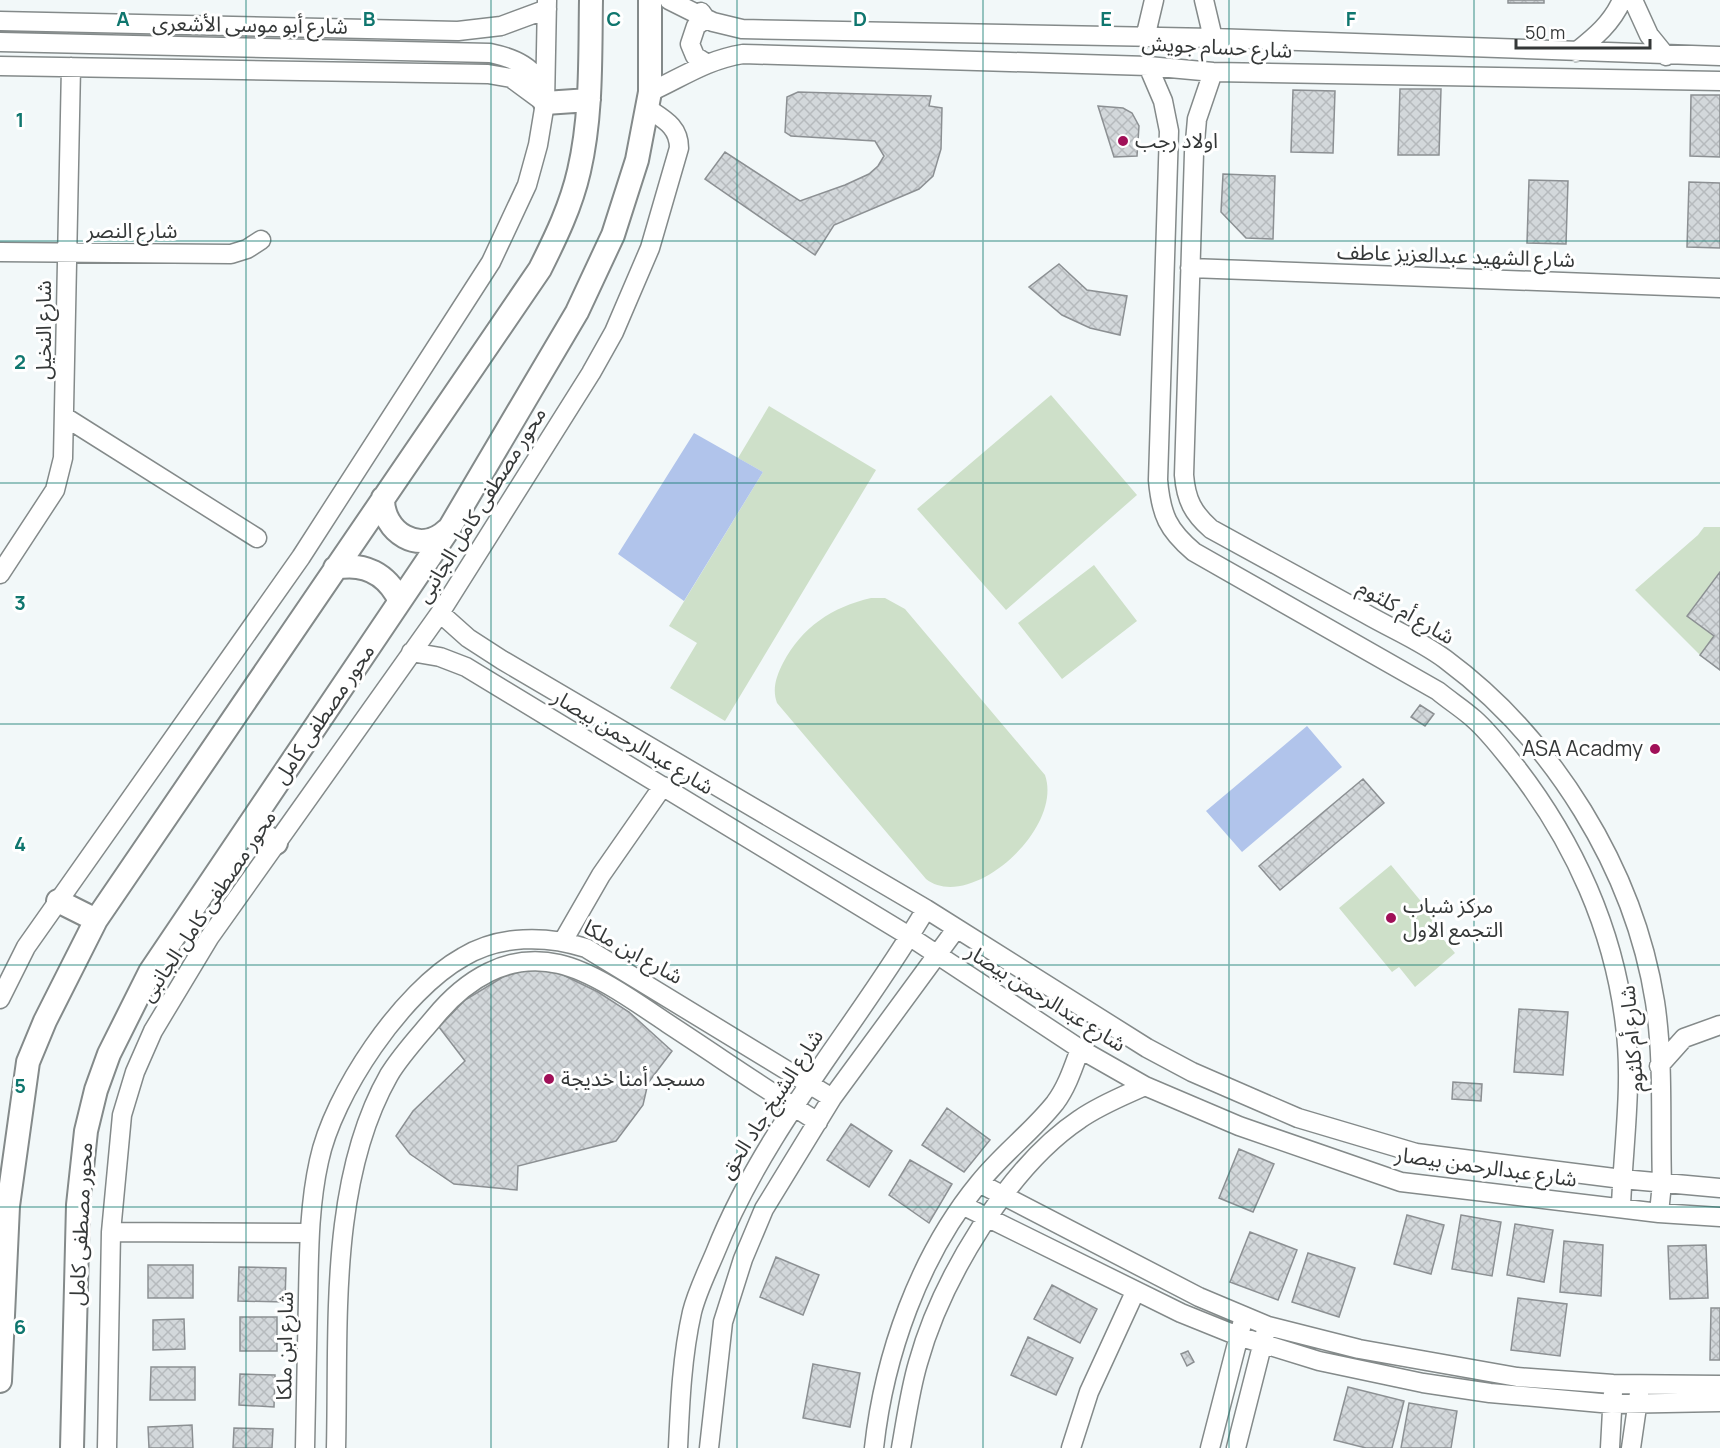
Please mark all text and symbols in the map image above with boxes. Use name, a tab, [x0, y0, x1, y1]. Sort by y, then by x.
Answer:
text: A	[116, 5, 130, 32]
text: B	[363, 5, 376, 32]
text: C	[607, 5, 621, 32]
text: D	[853, 5, 867, 32]
text: E	[1100, 5, 1112, 32]
text: F	[1346, 5, 1357, 32]
street label: شارع أبو موسى الأشعرى	[152, 8, 348, 42]
scale bar	[1516, 12, 1650, 50]
text: 50 m	[1525, 20, 1565, 44]
street label: شارع حسام جويش	[1141, 28, 1293, 67]
text: 1	[16, 106, 24, 133]
place label: اولاد رجب	[1135, 126, 1218, 154]
marker: اولاد رجب	[1116, 134, 1130, 148]
street label: شارع النصر	[85, 216, 178, 246]
street label: شارع الشهيد عبدالعزيز عاطف	[1337, 237, 1575, 275]
street label: شارع النخيل	[29, 280, 59, 380]
text: 2	[14, 348, 26, 375]
street label: محور مصطفى كامل الجانبى	[408, 401, 552, 608]
street label: شارع أم كلثوم	[1352, 572, 1460, 653]
text: 3	[14, 589, 26, 616]
street label: محور مصطفى كامل	[266, 638, 380, 789]
street label: شارع عبدالرحمن بيصار	[546, 681, 719, 802]
place label: ASA Acadmy	[1522, 734, 1643, 762]
marker: ASA Acadmy	[1648, 742, 1662, 756]
street label: محور مصطفى كامل الجانبى	[132, 804, 282, 1007]
text: 4	[14, 830, 26, 857]
place label: مركز شباب التجمع الاول	[1403, 891, 1503, 945]
marker: مركز شباب التجمع الاول	[1384, 911, 1398, 925]
street label: شارع ابن ملكا	[578, 912, 688, 992]
street label: شارع عبدالرحمن بيصار	[959, 936, 1132, 1059]
street label: شارع أم كلثوم	[1612, 984, 1653, 1094]
street label: شارع الشيخ جاد الحق	[711, 1023, 831, 1185]
place label: مسجد أمنا خديجة	[561, 1064, 706, 1092]
text: 5	[14, 1072, 26, 1099]
marker: مسجد أمنا خديجة	[542, 1072, 556, 1086]
street label: شارع عبدالرحمن بيصار	[1392, 1139, 1579, 1195]
street label: محور مصطفى كامل	[62, 1142, 98, 1306]
street label: شارع ابن ملكا	[269, 1291, 301, 1401]
text: 6	[14, 1313, 26, 1340]

